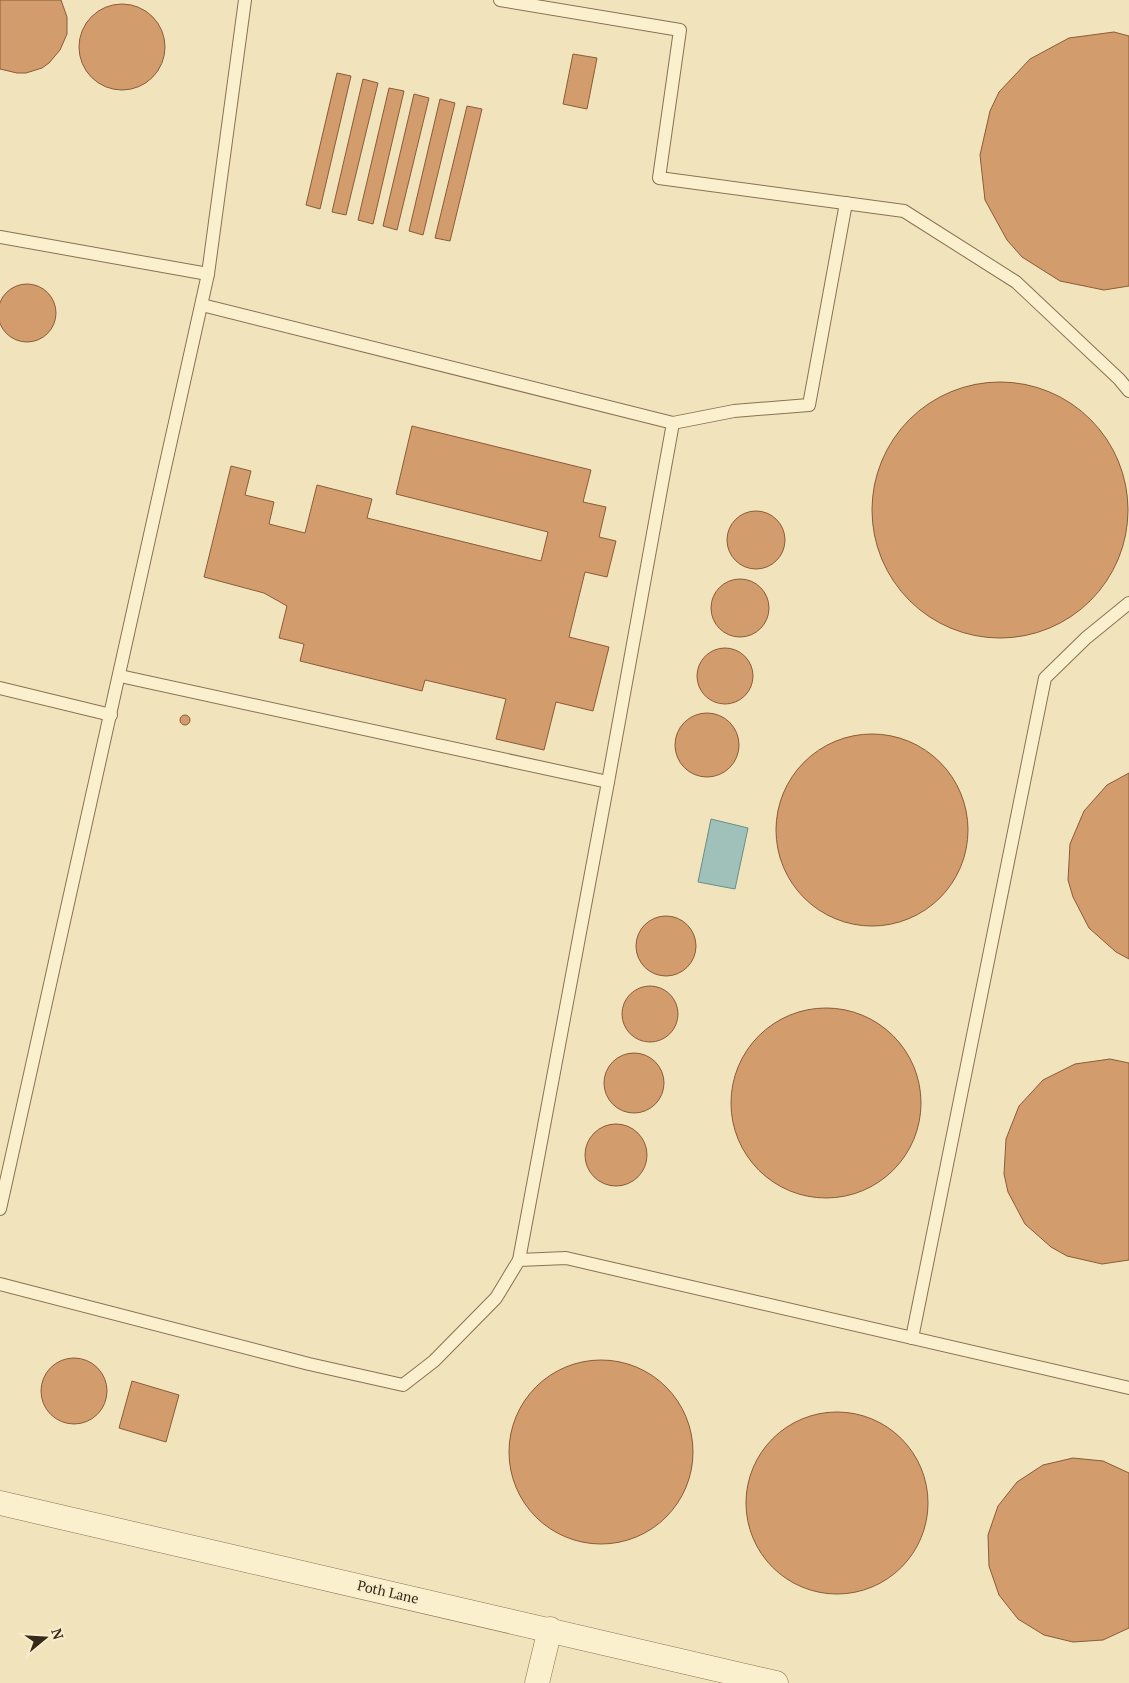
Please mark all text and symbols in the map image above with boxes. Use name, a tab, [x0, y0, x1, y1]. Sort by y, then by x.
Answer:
street label: Poth Lane	[356, 1575, 421, 1608]
north arrow	[20, 1613, 70, 1663]
text: N	[47, 1626, 69, 1642]

